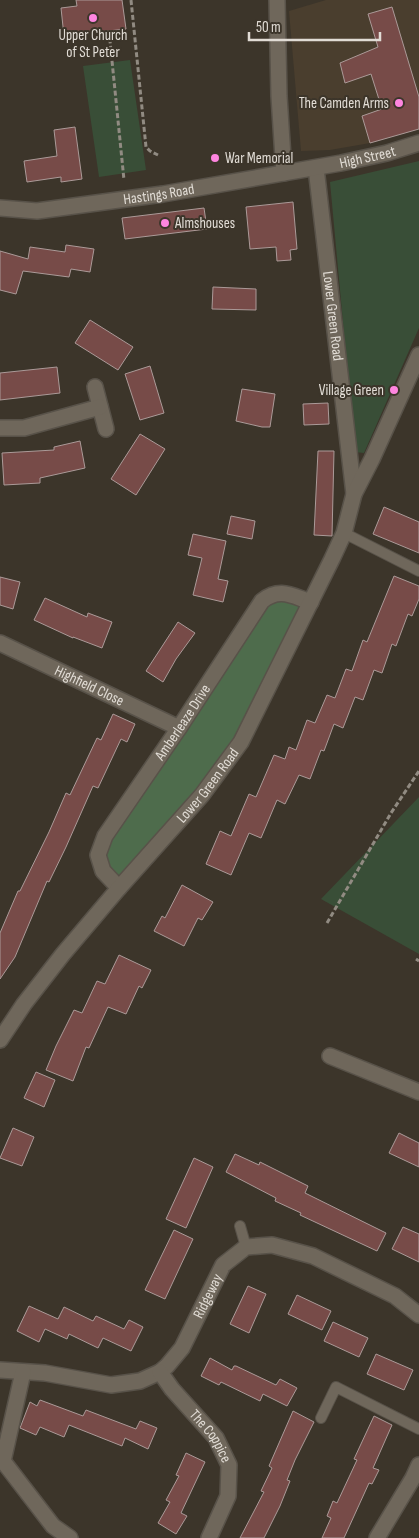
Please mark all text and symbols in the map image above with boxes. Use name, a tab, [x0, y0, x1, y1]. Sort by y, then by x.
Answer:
scale bar	[249, 10, 380, 42]
marker: Upper Church of St Peter	[87, 12, 99, 24]
text: 50 m	[256, 18, 281, 37]
place label: Upper Church of St Peter	[58, 26, 128, 62]
place label: The Camden Arms	[299, 94, 389, 113]
marker: The Camden Arms	[393, 97, 405, 109]
street label: High Street	[338, 141, 398, 173]
place label: War Memorial	[225, 149, 293, 168]
marker: War Memorial	[209, 152, 221, 164]
street label: Hastings Road	[122, 179, 196, 209]
place label: Almshouses	[174, 214, 235, 233]
marker: Almshouses	[159, 217, 171, 229]
street label: Lower Green Road	[319, 270, 348, 362]
place label: Village Green	[319, 381, 384, 400]
marker: Village Green	[388, 384, 400, 396]
street label: Highfield Close	[52, 661, 127, 710]
street label: Amberleaze Drive	[150, 681, 215, 765]
street label: Lower Green Road	[172, 744, 243, 827]
street label: Ridgeway	[189, 1270, 227, 1322]
street label: The Coppice	[185, 1405, 236, 1466]

